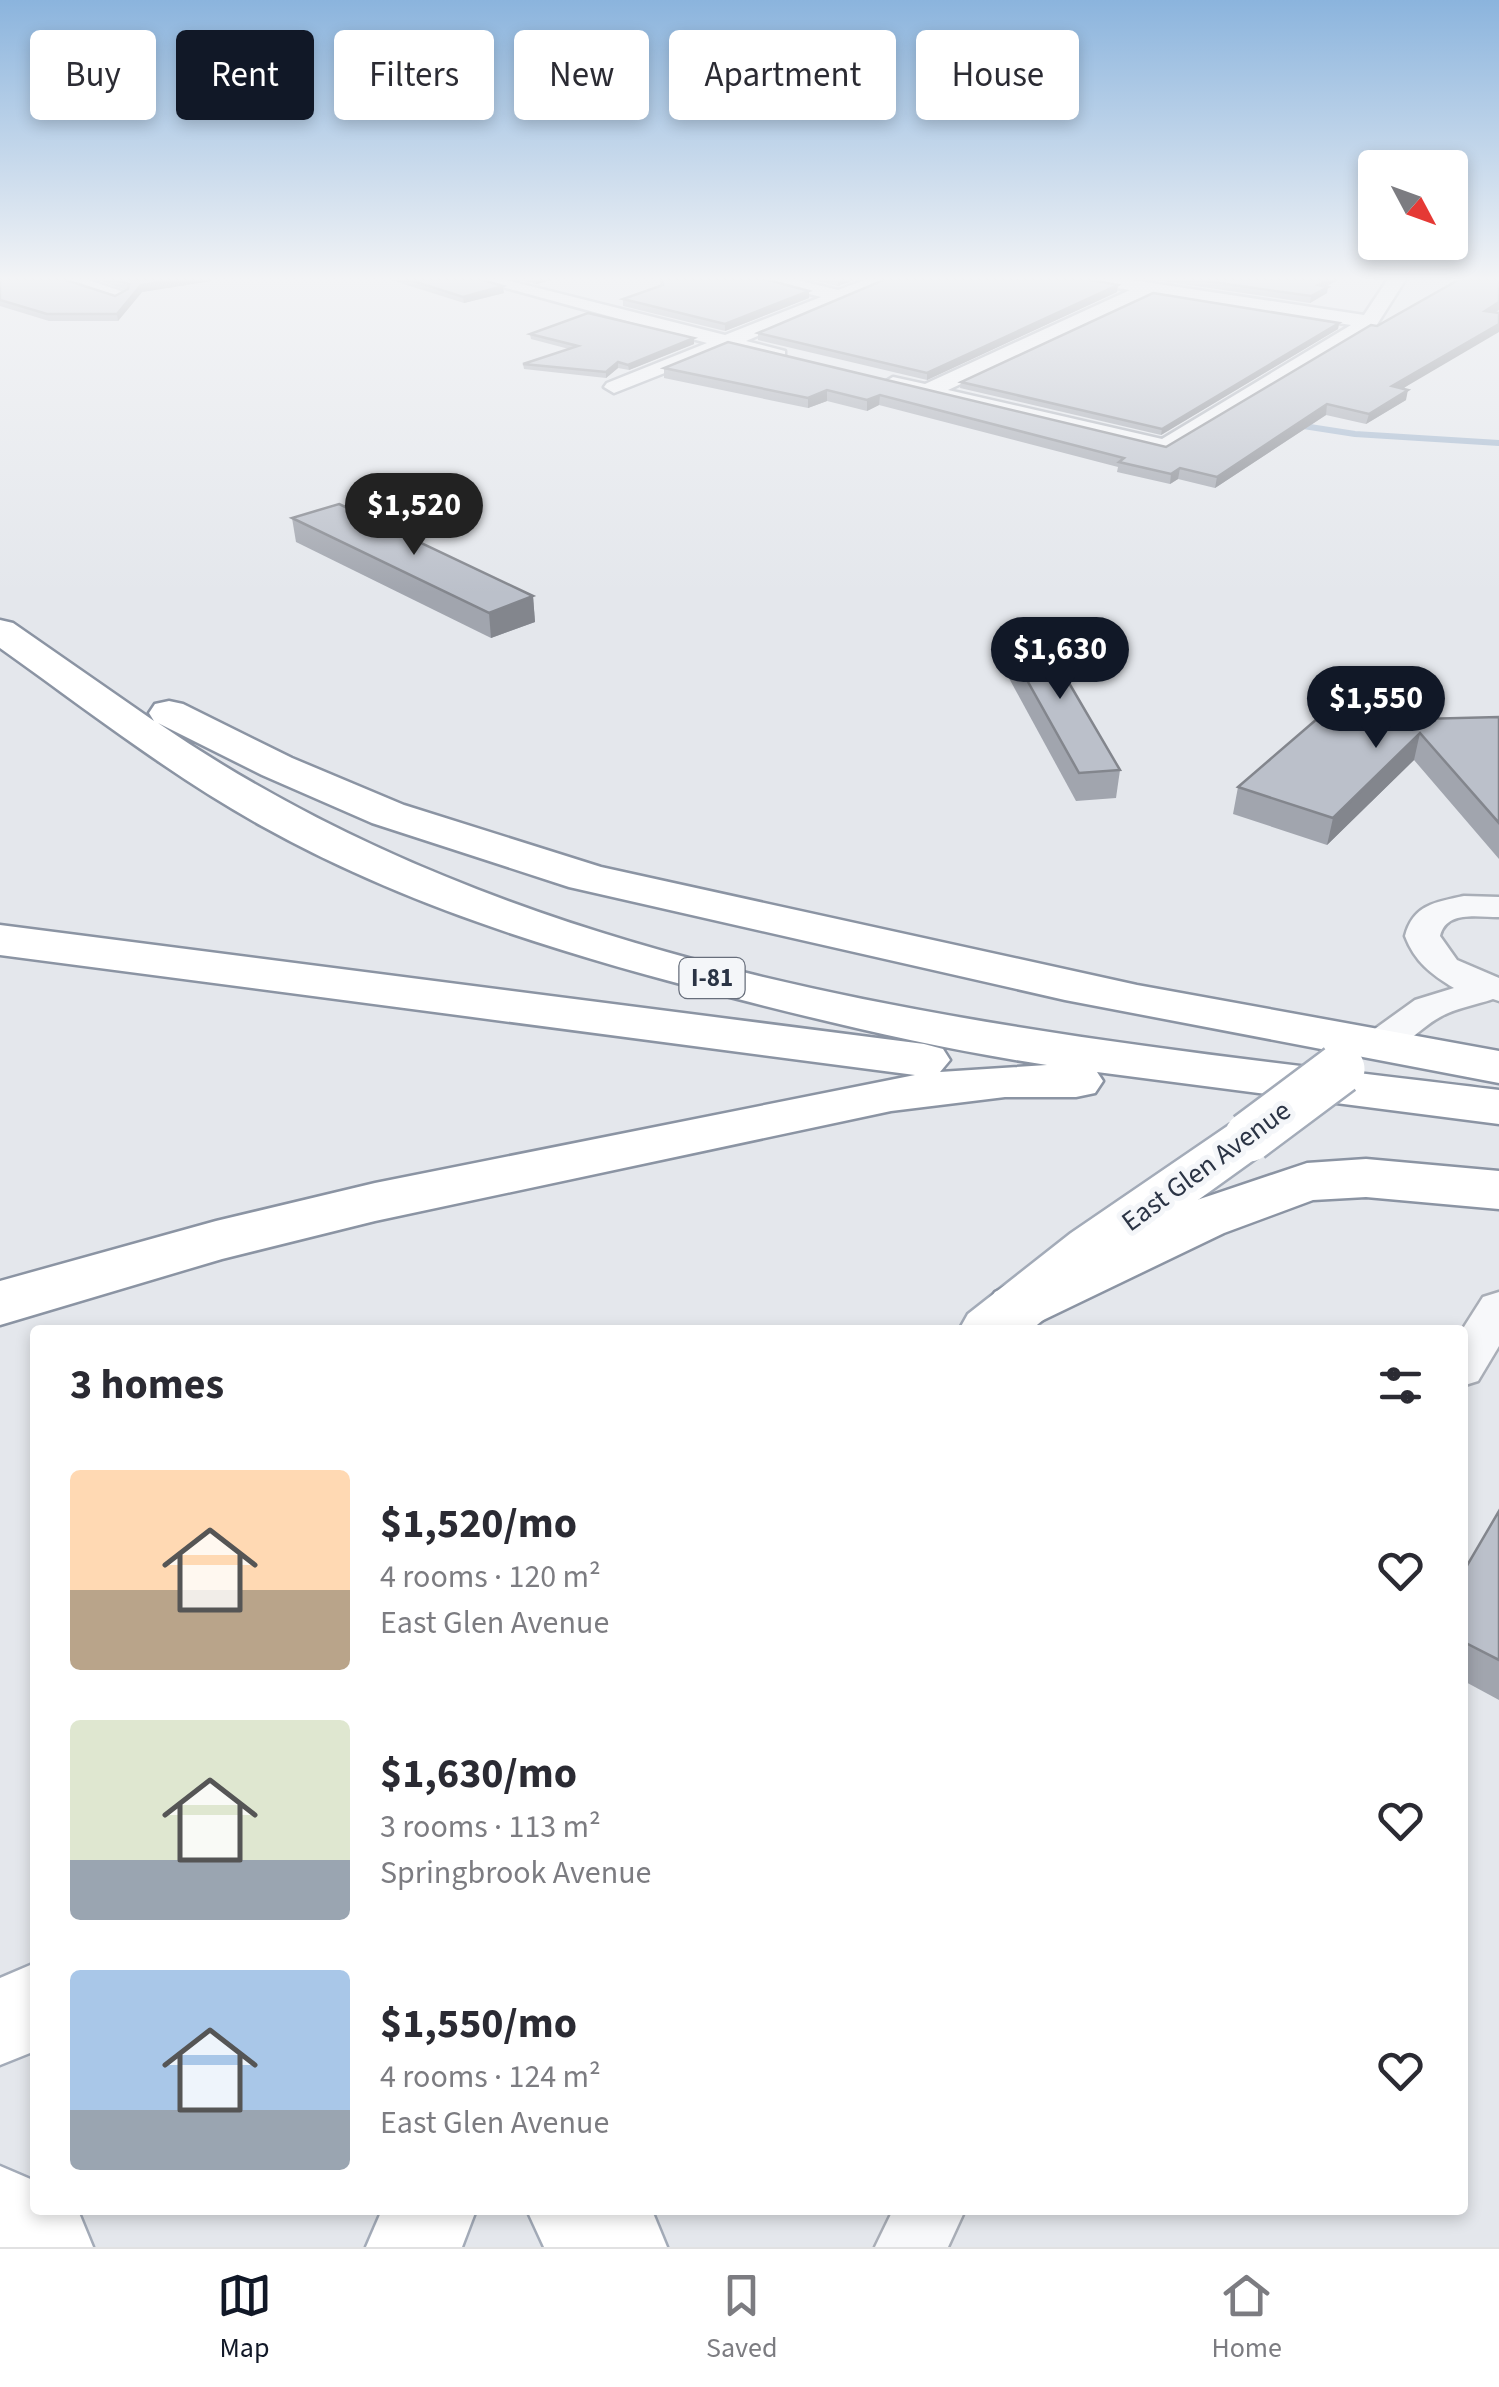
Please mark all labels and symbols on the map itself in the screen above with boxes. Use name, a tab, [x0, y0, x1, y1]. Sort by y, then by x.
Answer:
north arrow	[1358, 150, 1468, 260]
pin: $1,520	[333, 473, 495, 558]
pin: $1,630	[979, 617, 1141, 702]
pin: $1,550	[1295, 666, 1457, 751]
road number: I-81	[680, 958, 744, 998]
street label: East Glen Avenue	[1113, 1091, 1299, 1241]

